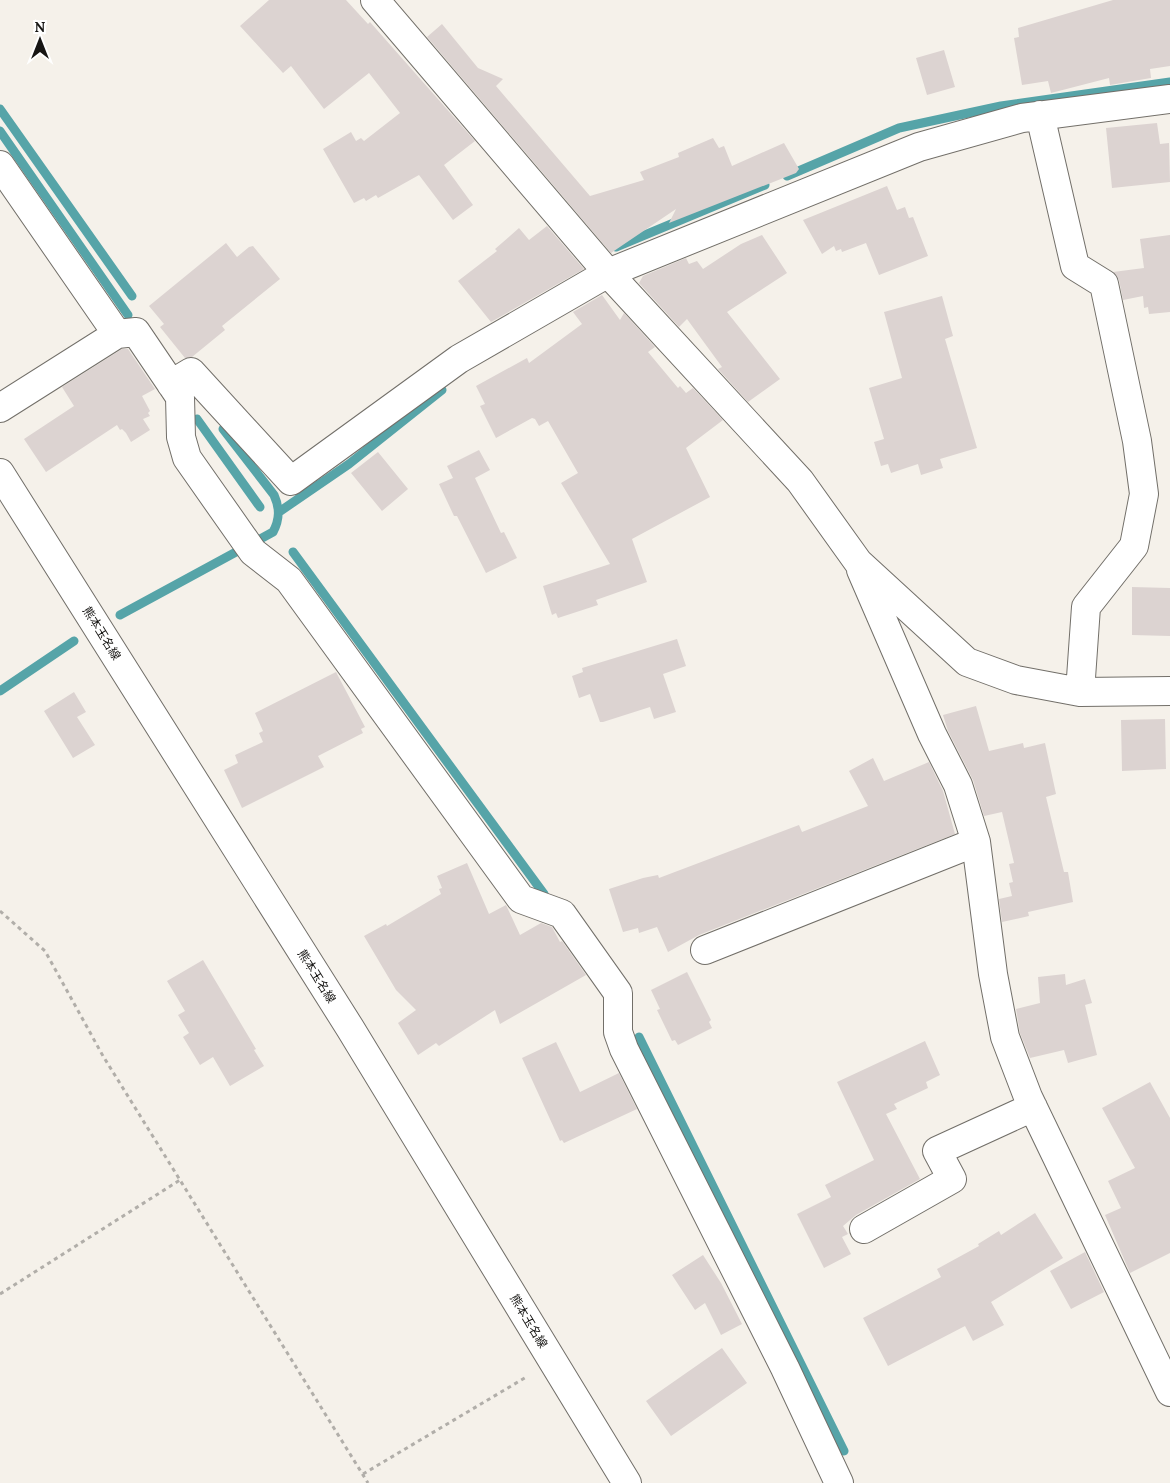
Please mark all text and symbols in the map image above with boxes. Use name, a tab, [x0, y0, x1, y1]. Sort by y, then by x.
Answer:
north arrow	[15, 15, 65, 65]
text: N	[35, 18, 46, 36]
street label: 熊本玉名線	[80, 604, 124, 662]
street label: 熊本玉名線	[295, 947, 339, 1005]
street label: 熊本玉名線	[507, 1291, 551, 1351]

